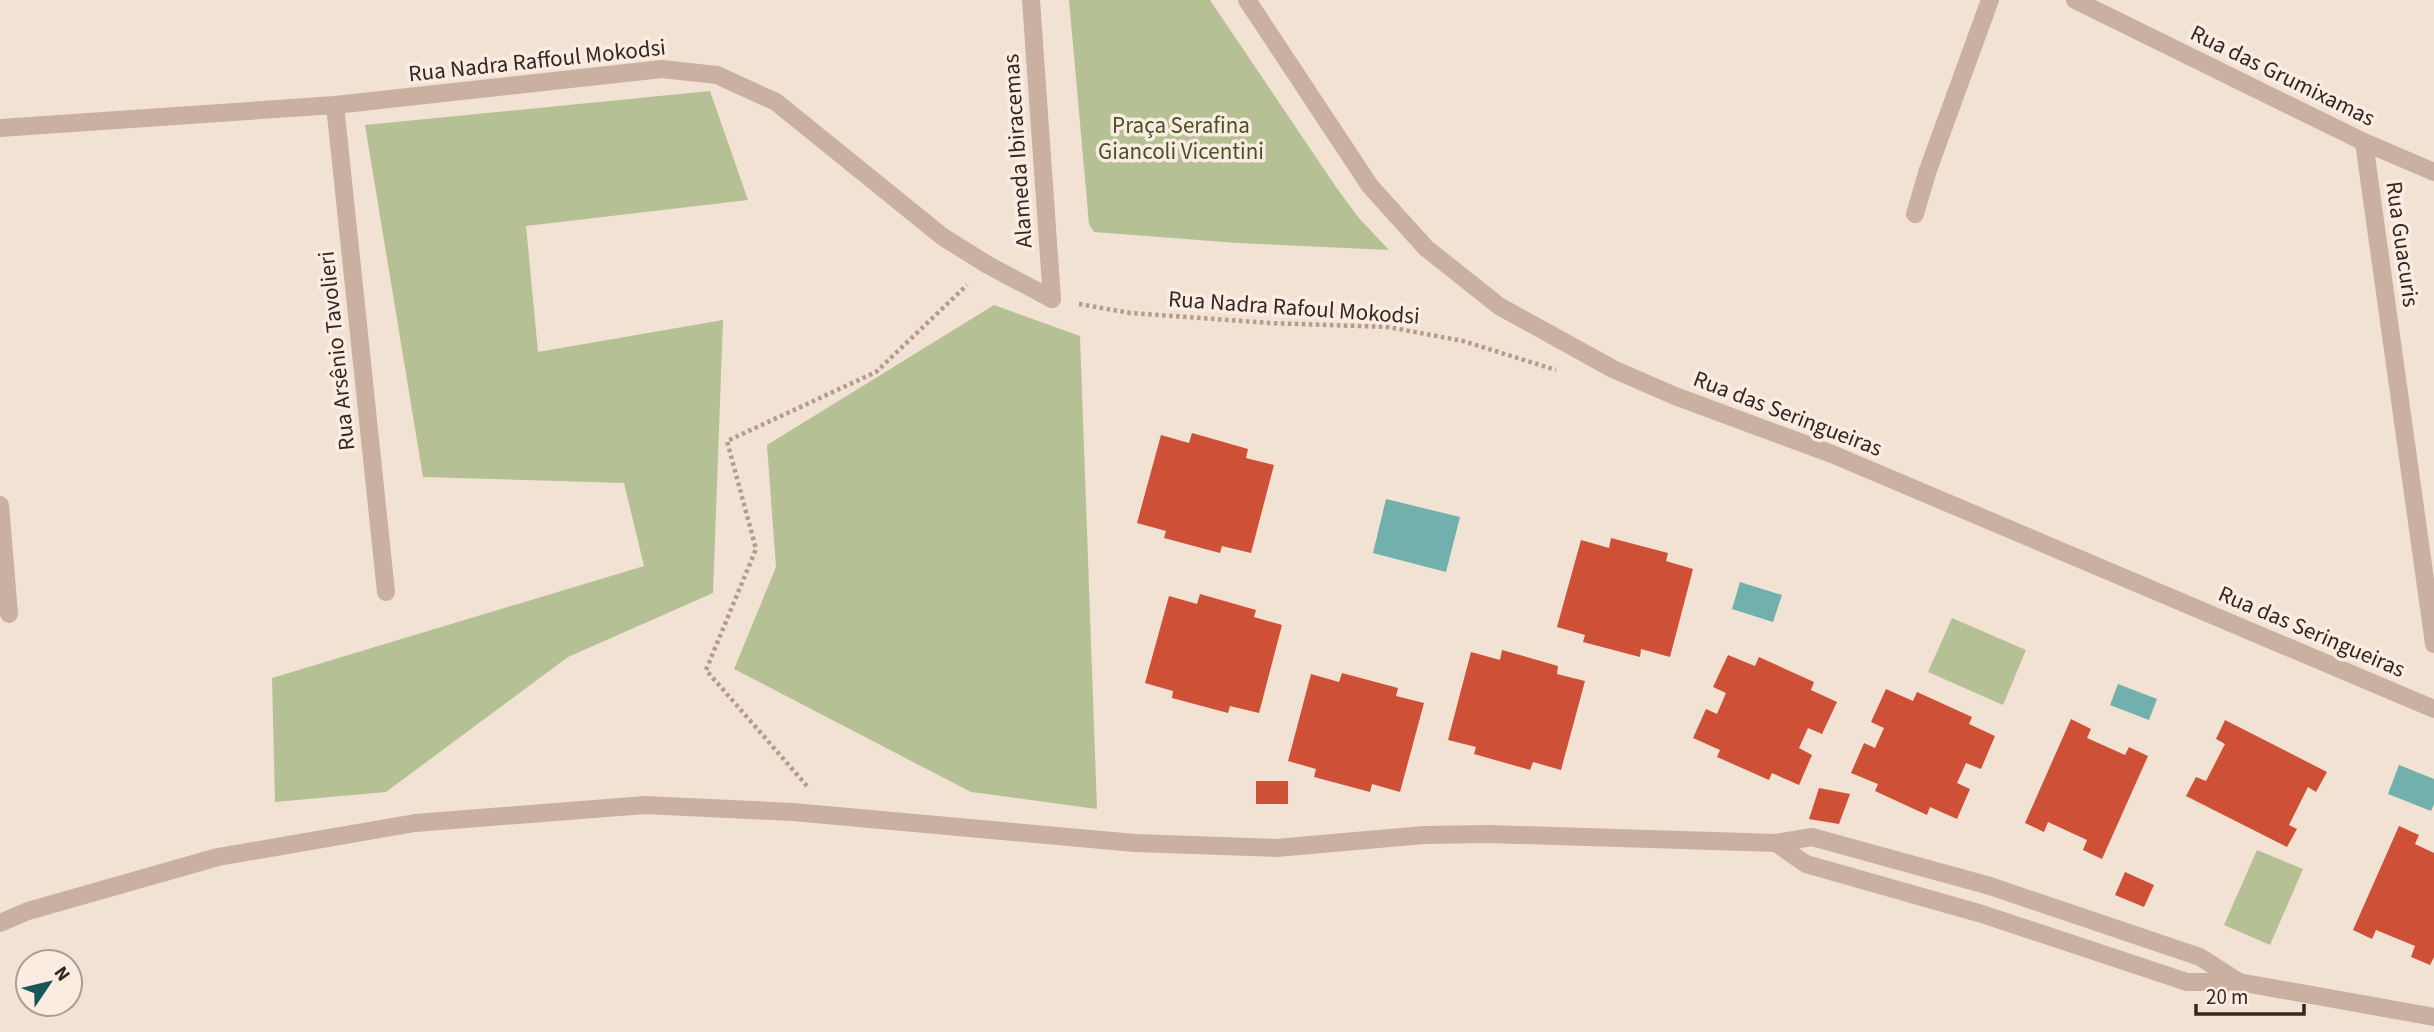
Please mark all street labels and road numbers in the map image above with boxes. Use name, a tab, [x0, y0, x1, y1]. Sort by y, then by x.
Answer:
street label: Rua das Grumixamas	[2185, 16, 2381, 134]
street label: Rua Nadra Raffoul Mokodsi	[407, 31, 667, 90]
street label: Alameda Ibiracemas	[994, 53, 1041, 249]
street label: Rua Guacuris	[2377, 179, 2428, 309]
street label: Rua Arsênio Tavolieri	[310, 250, 363, 452]
street label: Rua Nadra Rafoul Mokodsi	[1167, 282, 1421, 333]
street label: Rua das Seringueiras	[1688, 362, 1887, 465]
street label: Rua das Seringueiras	[2213, 577, 2410, 686]

